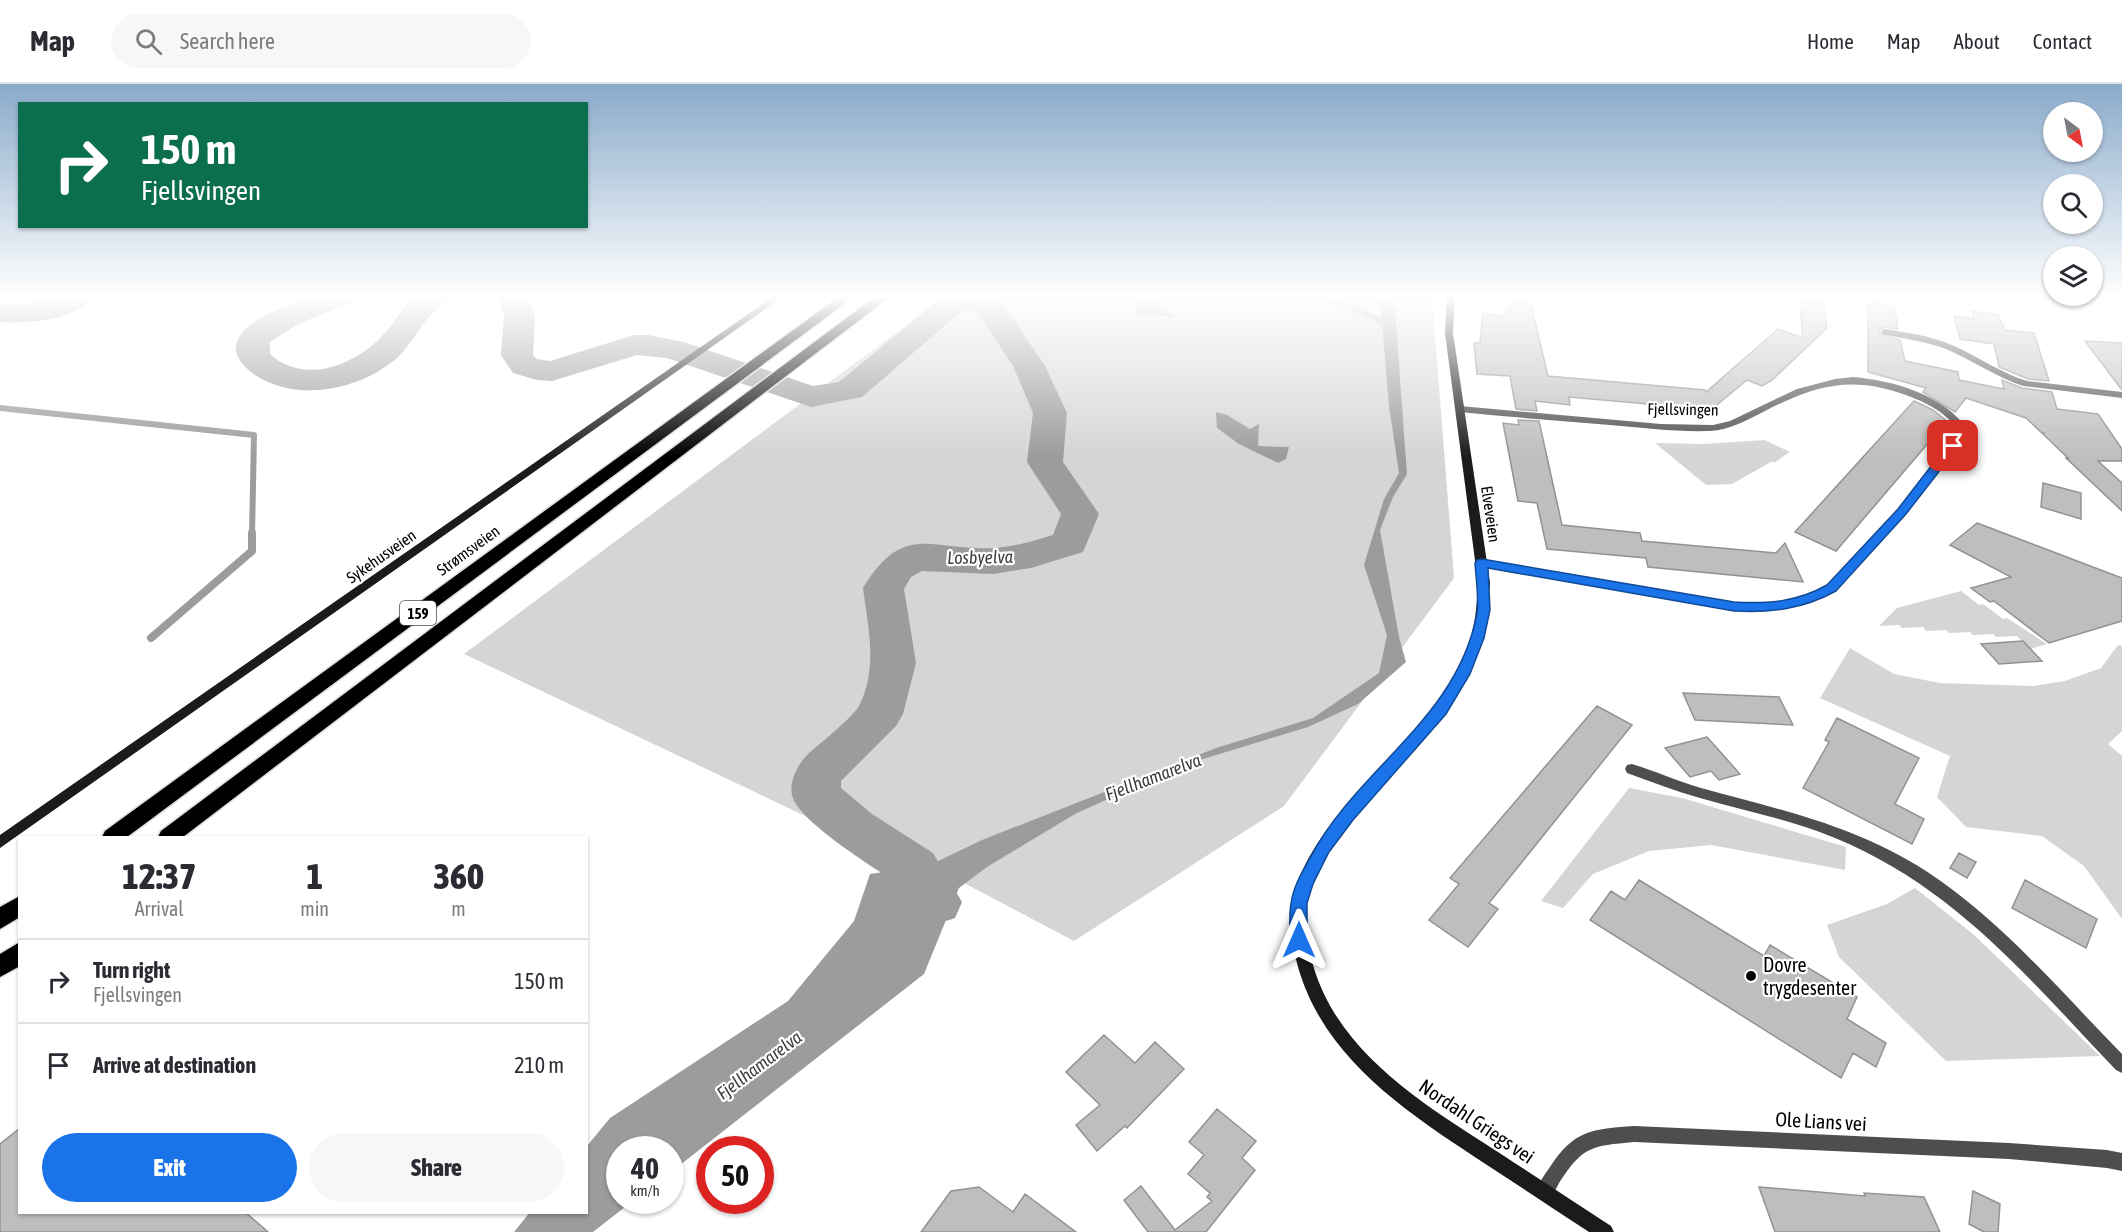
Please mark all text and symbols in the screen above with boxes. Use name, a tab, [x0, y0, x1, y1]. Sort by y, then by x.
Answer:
search box	[111, 14, 531, 68]
text: Map	[30, 25, 75, 57]
icon: search	[132, 25, 165, 58]
text: Search here	[180, 28, 275, 54]
text: Home	[1807, 29, 1854, 53]
text: Map	[1887, 29, 1921, 53]
text: About	[1954, 29, 2000, 53]
text: Contact	[2033, 29, 2092, 53]
north arrow	[2043, 102, 2103, 162]
map controls	[2043, 102, 2103, 306]
text: 150 m	[141, 125, 236, 173]
icon: right	[42, 126, 120, 204]
button: search	[2043, 174, 2103, 234]
text: Fjellsvingen	[141, 175, 261, 206]
button: layers	[2043, 246, 2103, 306]
street label: Fjellsvingen	[1647, 399, 1719, 420]
pin	[1927, 420, 1978, 471]
icon: arrive	[1936, 429, 1969, 462]
street label: Elveveien	[1478, 485, 1504, 543]
street label: Strømsveien	[433, 521, 503, 579]
street label: Sykehusveien	[343, 525, 420, 587]
water label: Losbyelva	[947, 546, 1014, 568]
road number: 159	[400, 601, 436, 625]
water label: Fjellhamarelva	[1102, 749, 1204, 805]
text: 12:37	[122, 855, 196, 897]
text: 1	[306, 855, 323, 897]
text: 360	[433, 855, 484, 897]
text: Arrival	[135, 897, 184, 920]
text: min	[300, 897, 329, 920]
text: m	[451, 897, 466, 920]
position arrow	[1267, 908, 1331, 972]
place label: Dovre trygdesenter	[1763, 953, 1857, 999]
text: Turn right	[93, 957, 170, 983]
icon: right	[42, 965, 75, 998]
text: 150 m	[514, 968, 564, 994]
marker: Dovre trygdesenter	[1744, 969, 1758, 983]
text: Fjellsvingen	[93, 983, 182, 1006]
water label: Fjellhamarelva	[712, 1026, 806, 1104]
icon: arrive	[42, 1049, 75, 1082]
text: Arrive at destination	[93, 1052, 256, 1078]
text: 210 m	[514, 1052, 564, 1078]
street label: Nordahl Griegs vei	[1415, 1074, 1539, 1168]
street label: Ole Lians vei	[1775, 1107, 1867, 1135]
button: Exit	[42, 1133, 297, 1202]
button: Share	[309, 1133, 564, 1202]
speed limit sign: 50	[696, 1136, 774, 1214]
text: 40	[631, 1151, 659, 1185]
text: km/h	[630, 1182, 660, 1199]

